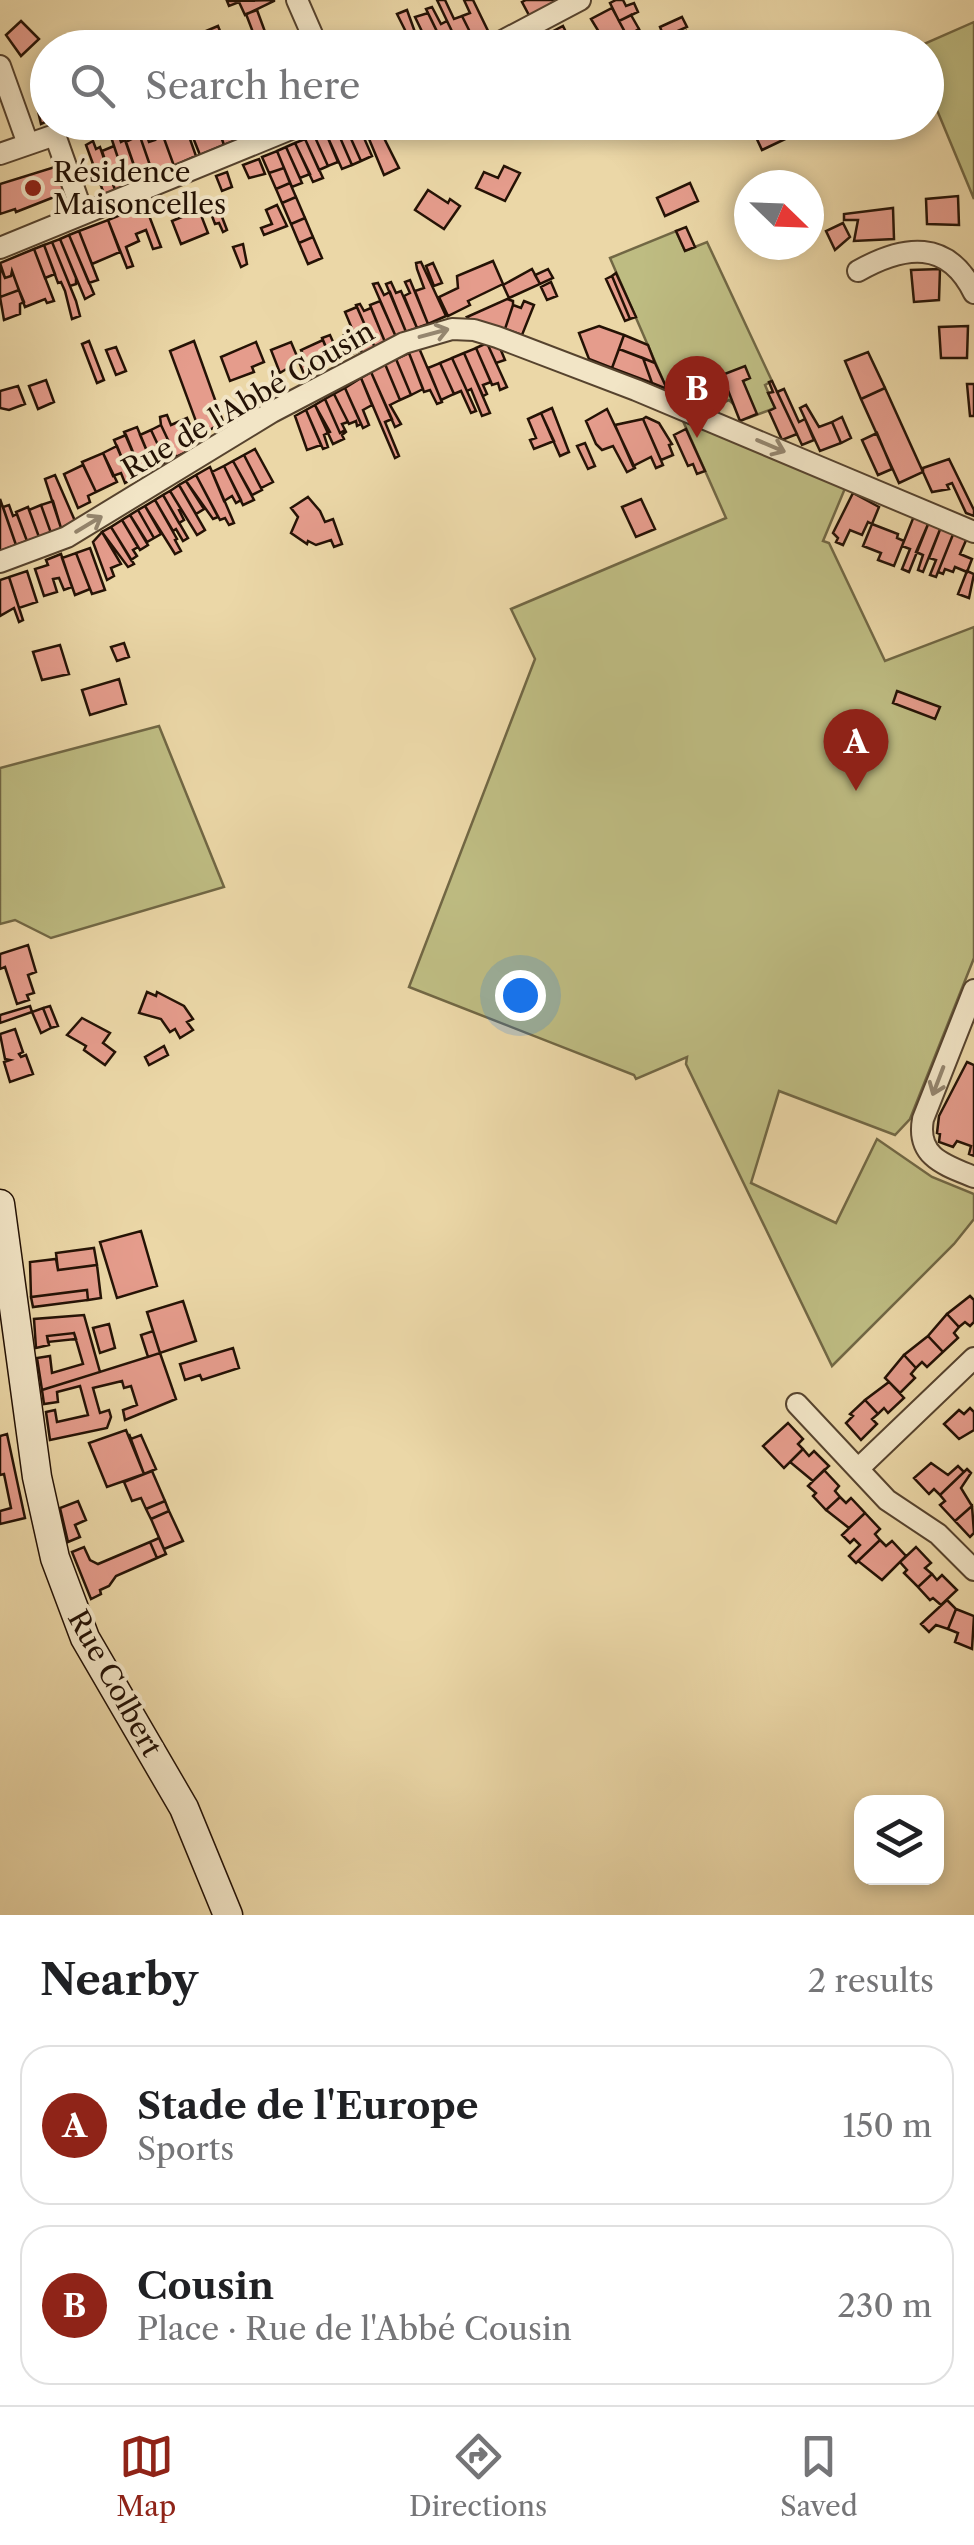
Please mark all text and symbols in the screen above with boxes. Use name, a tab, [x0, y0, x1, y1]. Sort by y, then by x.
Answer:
search box	[30, 30, 944, 140]
icon: search	[65, 58, 120, 113]
text: Search here	[145, 62, 360, 109]
place label: Résidence Maisoncelles	[53, 155, 226, 221]
north arrow	[734, 170, 824, 260]
marker: Résidence Maisoncelles	[22, 177, 44, 199]
street label: Rue de l'Abbé Cousin	[116, 314, 380, 486]
one-way arrow	[418, 323, 449, 342]
pin: B	[664, 356, 730, 438]
one-way arrow	[755, 439, 786, 457]
one-way arrow	[74, 514, 103, 534]
pin: A	[824, 708, 888, 791]
your location	[495, 970, 546, 1021]
one-way arrow	[927, 1065, 945, 1096]
street label: Rue Colbert	[61, 1604, 169, 1762]
map controls	[854, 1795, 944, 1885]
button: layers	[854, 1795, 944, 1885]
text: Nearby	[40, 1954, 198, 2006]
text: 2 results	[808, 1961, 934, 2000]
text: Stade de l'Europe	[137, 2082, 479, 2129]
text: A	[62, 2106, 87, 2145]
text: 150 m	[843, 2106, 932, 2145]
text: Sports	[137, 2129, 234, 2168]
text: Cousin	[137, 2262, 274, 2309]
text: B	[63, 2286, 86, 2325]
text: 230 m	[837, 2286, 932, 2325]
text: Place · Rue de l'Abbé Cousin	[137, 2309, 572, 2348]
tab: Map	[116, 2429, 176, 2523]
tab: Directions	[409, 2429, 547, 2523]
tab: Saved	[780, 2429, 858, 2523]

